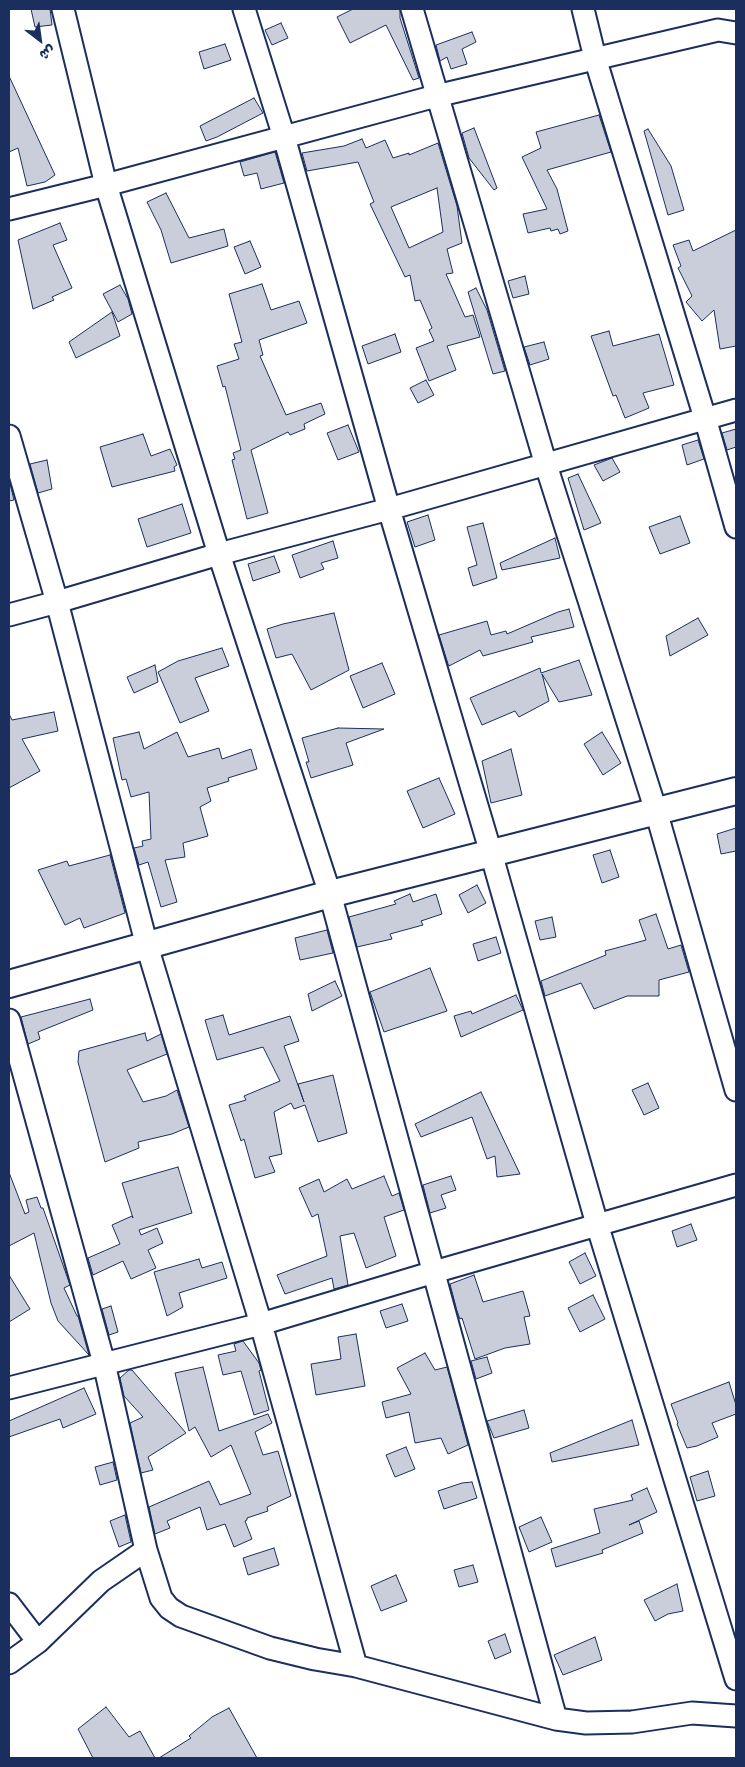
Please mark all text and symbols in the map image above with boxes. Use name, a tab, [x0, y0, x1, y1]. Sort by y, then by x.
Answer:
north arrow	[15, 15, 65, 65]
text: ش	[36, 41, 59, 66]

